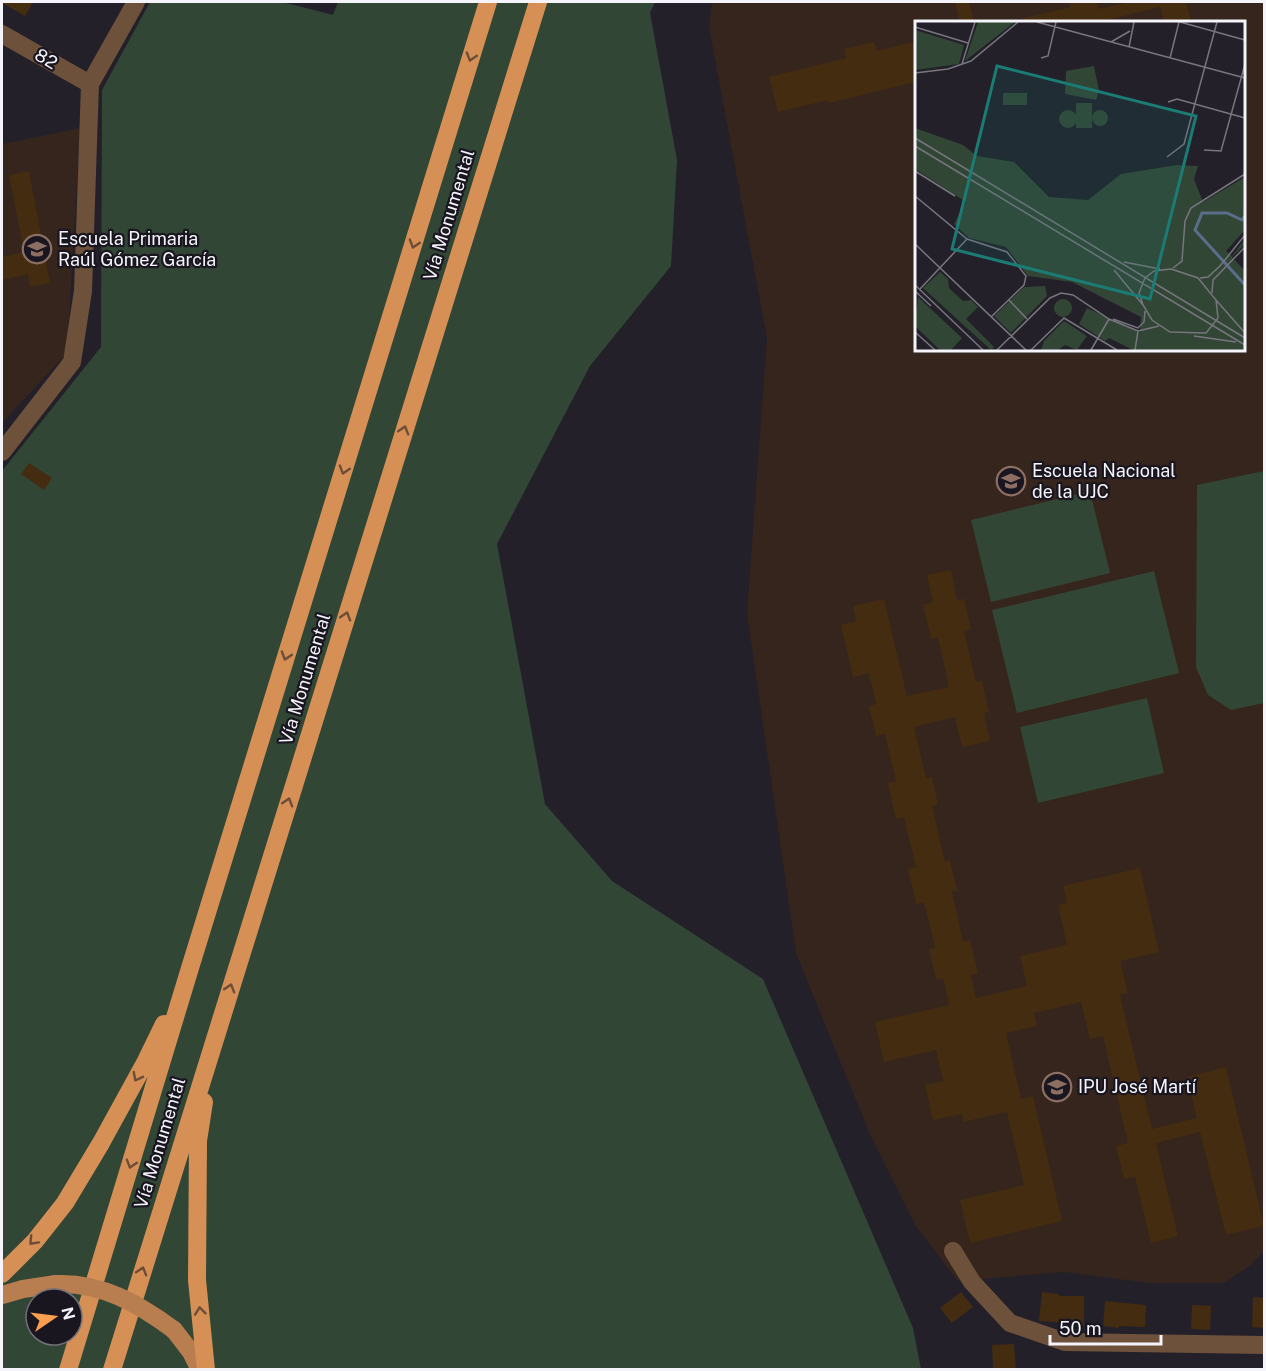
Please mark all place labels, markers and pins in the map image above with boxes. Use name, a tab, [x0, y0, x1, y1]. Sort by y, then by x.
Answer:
place label: Escuela Primaria Raúl Gómez García	[58, 228, 216, 270]
school or university icon: Escuela Primaria Raúl Gómez García	[21, 233, 53, 265]
place label: Escuela Nacional de la UJC	[1032, 460, 1176, 502]
school or university icon: Escuela Nacional de la UJC	[995, 465, 1027, 497]
school or university icon: IPU José Martí	[1041, 1071, 1073, 1103]
place label: IPU José Martí	[1078, 1076, 1197, 1097]

